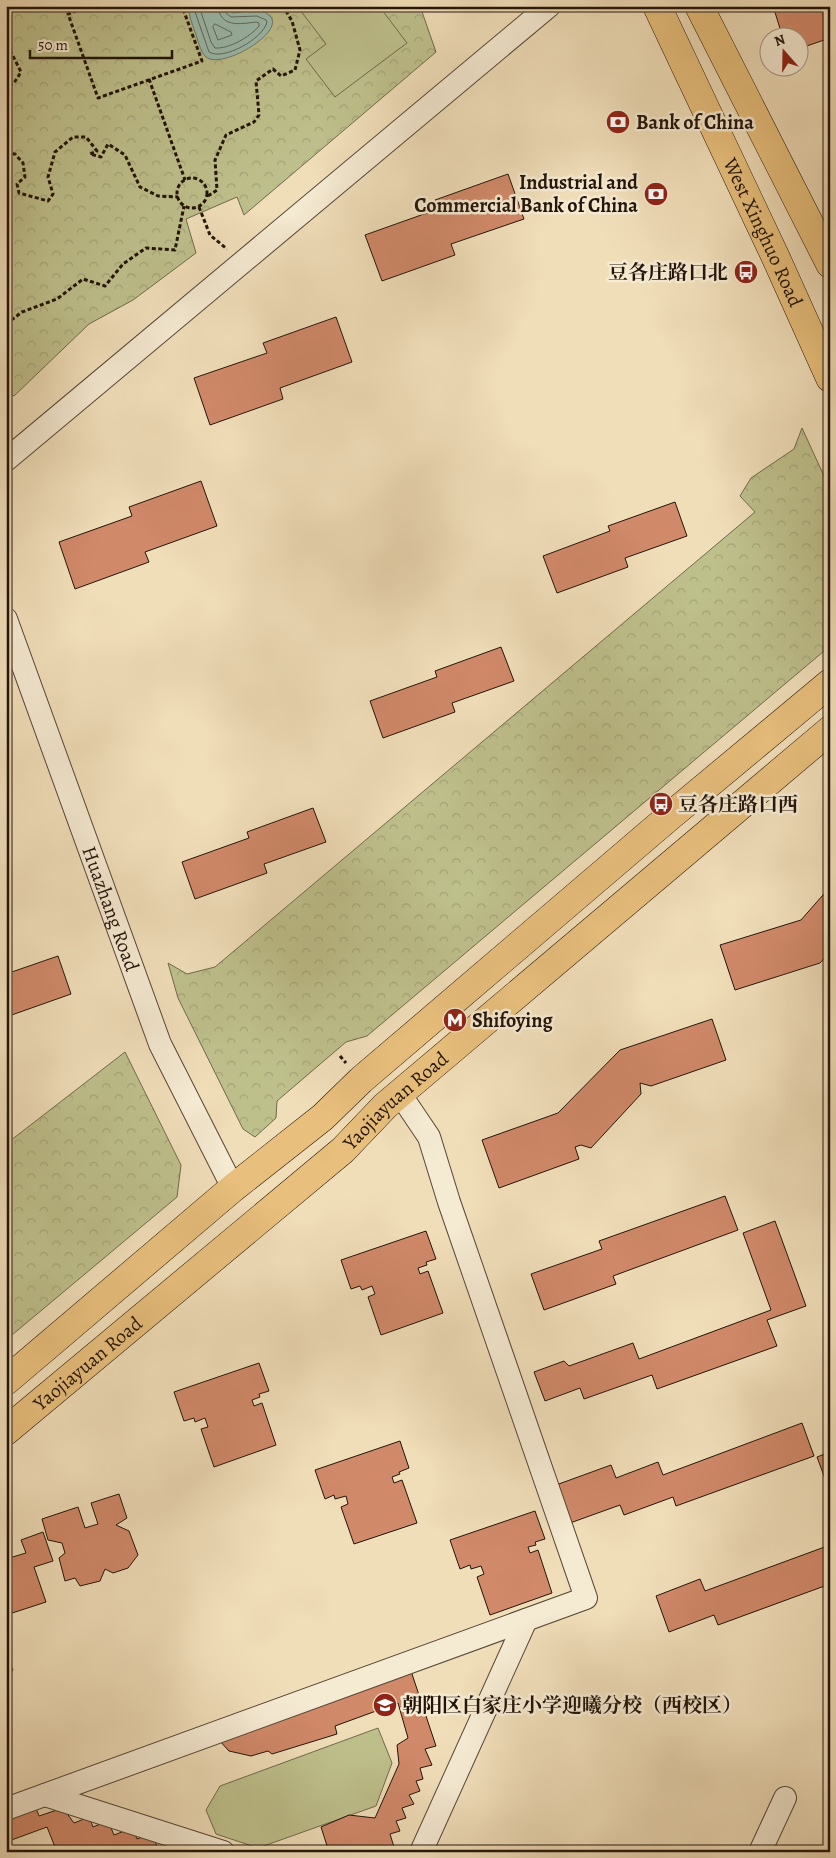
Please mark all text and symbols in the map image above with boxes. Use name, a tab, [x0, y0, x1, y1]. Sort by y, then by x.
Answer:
scale bar	[30, 28, 172, 60]
north arrow	[758, 28, 808, 78]
text: N	[772, 30, 788, 51]
text: 50 m	[38, 35, 68, 55]
bank icon: Bank of China	[605, 109, 631, 135]
place label: Bank of China	[636, 109, 754, 136]
street label: West Xinghuo Road	[716, 153, 809, 312]
place label: Industrial and Commercial Bank of China	[414, 169, 638, 219]
bank icon: Industrial and Commercial Bank of China	[643, 181, 669, 207]
place label: 豆各庄路口北	[608, 259, 728, 286]
bus stop icon: 豆各庄路口北	[733, 259, 759, 285]
bus stop icon: 豆各庄路口西	[648, 791, 674, 817]
place label: 豆各庄路口西	[678, 791, 798, 818]
street label: Huazhang Road	[75, 843, 146, 975]
metro station icon: Shifoying	[442, 1007, 468, 1033]
place label: Shifoying	[472, 1007, 553, 1034]
street label: Yaojiayuan Road	[336, 1045, 454, 1157]
street label: Yaojiayuan Road	[27, 1310, 148, 1417]
school or university icon: 朝阳区白家庄小学迎曦分校（西校区）	[372, 1692, 398, 1718]
place label: 朝阳区白家庄小学迎曦分校（西校区）	[402, 1692, 742, 1719]

